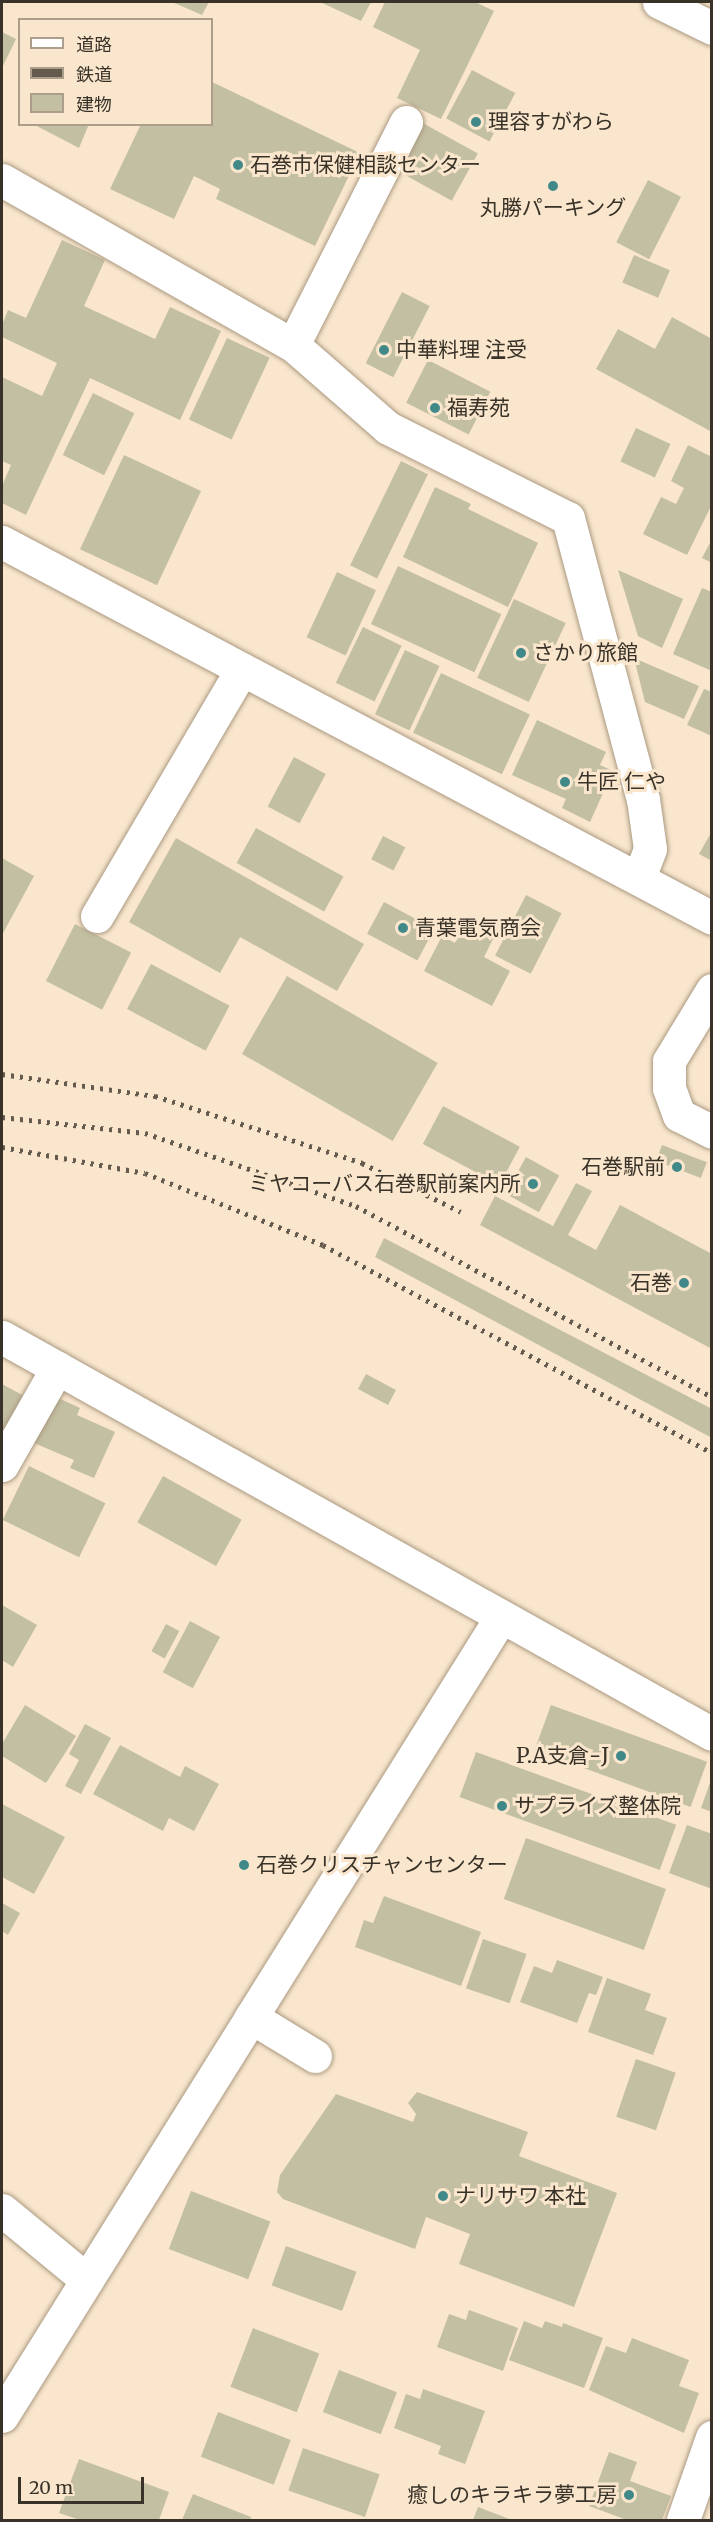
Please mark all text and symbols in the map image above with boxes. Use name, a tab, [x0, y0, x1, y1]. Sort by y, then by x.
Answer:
legend	[18, 18, 213, 126]
text: 道路	[76, 33, 112, 56]
text: 鉄道	[76, 63, 112, 86]
text: 建物	[76, 93, 112, 116]
place label: 理容すがわら	[488, 109, 614, 135]
marker: 理容すがわら	[469, 115, 483, 129]
place label: 石巻市保健相談センター	[250, 152, 481, 178]
marker: 石巻市保健相談センター	[231, 158, 245, 172]
marker: 丸勝パーキング	[546, 179, 560, 193]
place label: 丸勝パーキング	[480, 195, 626, 221]
place label: 中華料理 注受	[396, 337, 527, 363]
marker: 中華料理 注受	[377, 343, 391, 357]
place label: 福寿苑	[447, 395, 510, 421]
marker: 福寿苑	[428, 401, 442, 415]
place label: さかり旅館	[533, 640, 638, 666]
marker: さかり旅館	[514, 646, 528, 660]
place label: 牛匠 仁や	[577, 769, 666, 795]
marker: 牛匠 仁や	[558, 775, 572, 789]
place label: 青葉電気商会	[415, 915, 541, 941]
marker: 青葉電気商会	[396, 921, 410, 935]
place label: 石巻駅前	[581, 1154, 665, 1180]
marker: 石巻駅前	[670, 1160, 684, 1174]
place label: ミヤコーバス石巻駅前案内所	[248, 1171, 521, 1197]
marker: ミヤコーバス石巻駅前案内所	[526, 1177, 540, 1191]
place label: 石巻	[630, 1270, 672, 1296]
marker: 石巻	[677, 1276, 691, 1290]
place label: P.A支倉-J	[518, 1743, 609, 1769]
marker: P.A支倉-J	[614, 1749, 628, 1763]
place label: サプライズ整体院	[514, 1793, 682, 1819]
marker: サプライズ整体院	[495, 1799, 509, 1813]
place label: 石巻クリスチャンセンター	[256, 1852, 508, 1878]
marker: 石巻クリスチャンセンター	[237, 1858, 251, 1872]
place label: ナリサワ 本社	[455, 2183, 586, 2209]
marker: ナリサワ 本社	[436, 2189, 450, 2203]
scale bar	[21, 2465, 147, 2503]
text: 20 m	[29, 2476, 73, 2499]
place label: 癒しのキラキラ夢工房	[407, 2482, 617, 2508]
marker: 癒しのキラキラ夢工房	[622, 2488, 636, 2502]

